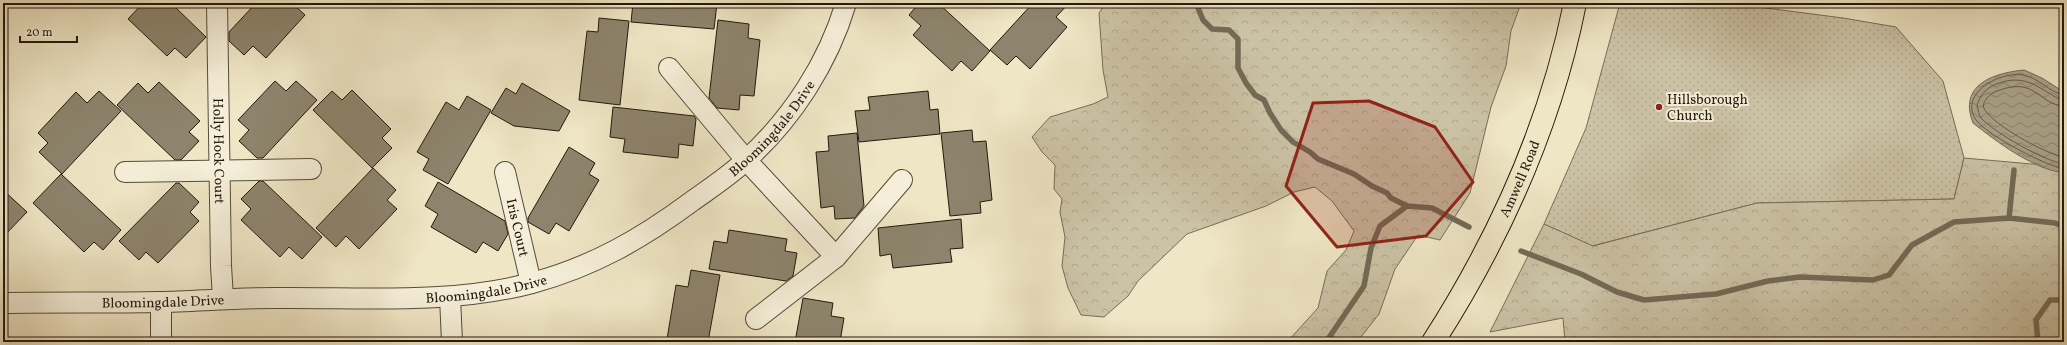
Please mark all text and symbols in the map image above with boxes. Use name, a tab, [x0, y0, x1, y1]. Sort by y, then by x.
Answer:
scale bar	[20, 18, 77, 44]
text: 20 m	[26, 25, 53, 41]
street label: Bloomingdale Drive	[725, 77, 820, 182]
place label: Hillsborough Church	[1667, 91, 1748, 126]
street label: Holly Hock Court	[207, 98, 228, 204]
marker: Hillsborough Church	[1654, 102, 1664, 112]
street label: Amwell Road	[1496, 138, 1545, 221]
street label: Iris Court	[501, 197, 533, 259]
street label: Bloomingdale Drive	[425, 271, 550, 309]
street label: Bloomingdale Drive	[102, 291, 225, 313]

